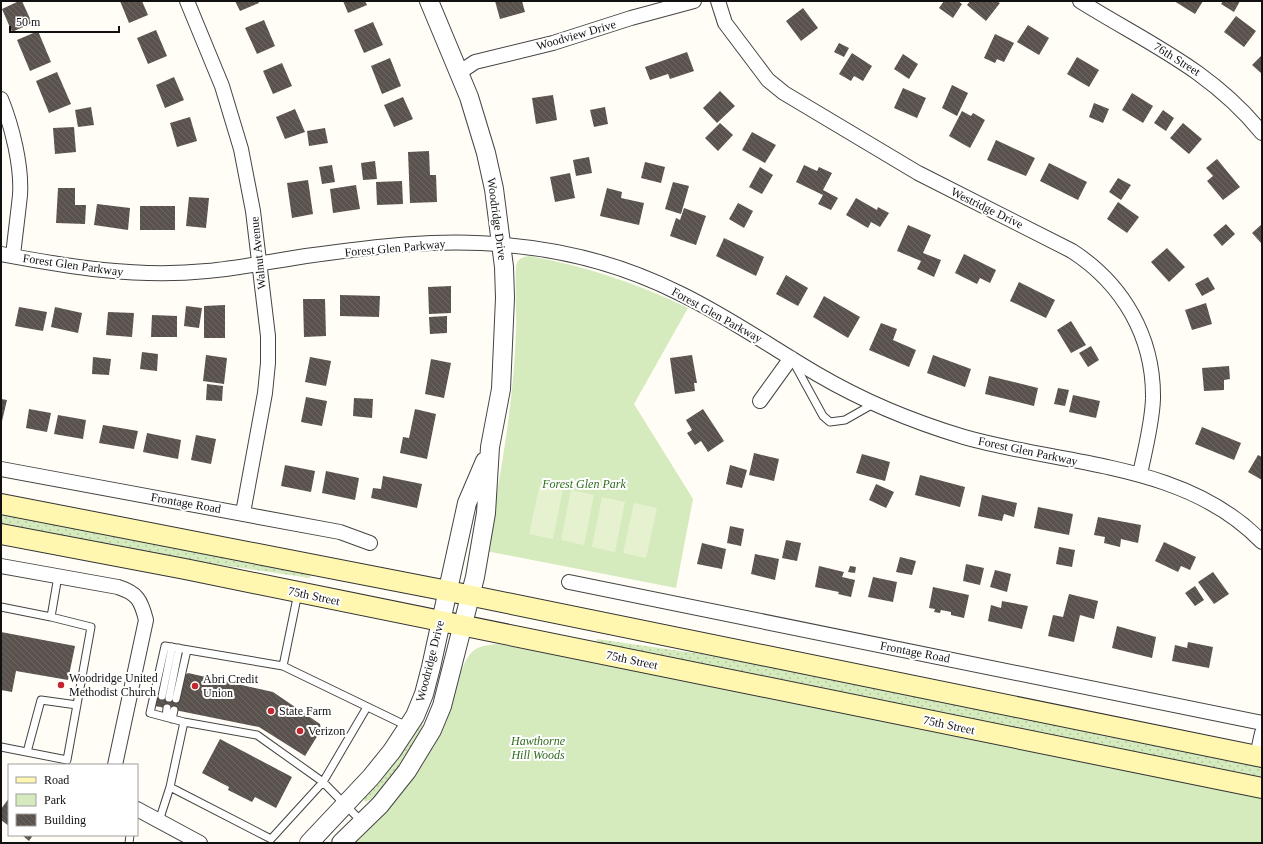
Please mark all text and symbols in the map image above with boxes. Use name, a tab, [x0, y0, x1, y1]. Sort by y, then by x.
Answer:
scale bar	[10, 8, 119, 34]
text: 50 m	[16, 15, 41, 29]
street label: Woodview Drive	[535, 17, 617, 53]
street label: 76th Street	[1151, 39, 1203, 79]
street label: Woodridge Drive	[484, 177, 510, 261]
street label: Westridge Drive	[949, 184, 1025, 232]
street label: Walnut Avenue	[247, 216, 269, 290]
street label: Forest Glen Parkway	[344, 237, 446, 259]
street label: Forest Glen Parkway	[22, 251, 124, 279]
street label: Forest Glen Parkway	[669, 284, 765, 346]
street label: Forest Glen Parkway	[977, 434, 1079, 468]
park label: Forest Glen Park	[541, 477, 626, 491]
street label: Frontage Road	[150, 490, 222, 516]
street label: 75th Street	[287, 584, 342, 608]
street label: Woodridge Drive	[413, 619, 447, 703]
street label: Frontage Road	[879, 638, 951, 666]
street label: 75th Street	[605, 648, 660, 672]
place label: Woodridge United Methodist Church	[69, 671, 158, 699]
place label: Abri Credit Union	[203, 672, 259, 700]
marker: Woodridge United Methodist Church	[56, 680, 66, 690]
marker: Abri Credit Union	[190, 681, 200, 691]
place label: State Farm	[279, 704, 332, 718]
marker: State Farm	[266, 706, 276, 716]
street label: 75th Street	[922, 713, 977, 737]
place label: Verizon	[308, 724, 345, 738]
marker: Verizon	[295, 726, 305, 736]
park label: Hawthorne Hill Woods	[510, 734, 566, 762]
legend	[8, 764, 138, 836]
text: Road	[44, 773, 69, 787]
text: Park	[44, 793, 66, 807]
text: Building	[44, 813, 86, 827]

